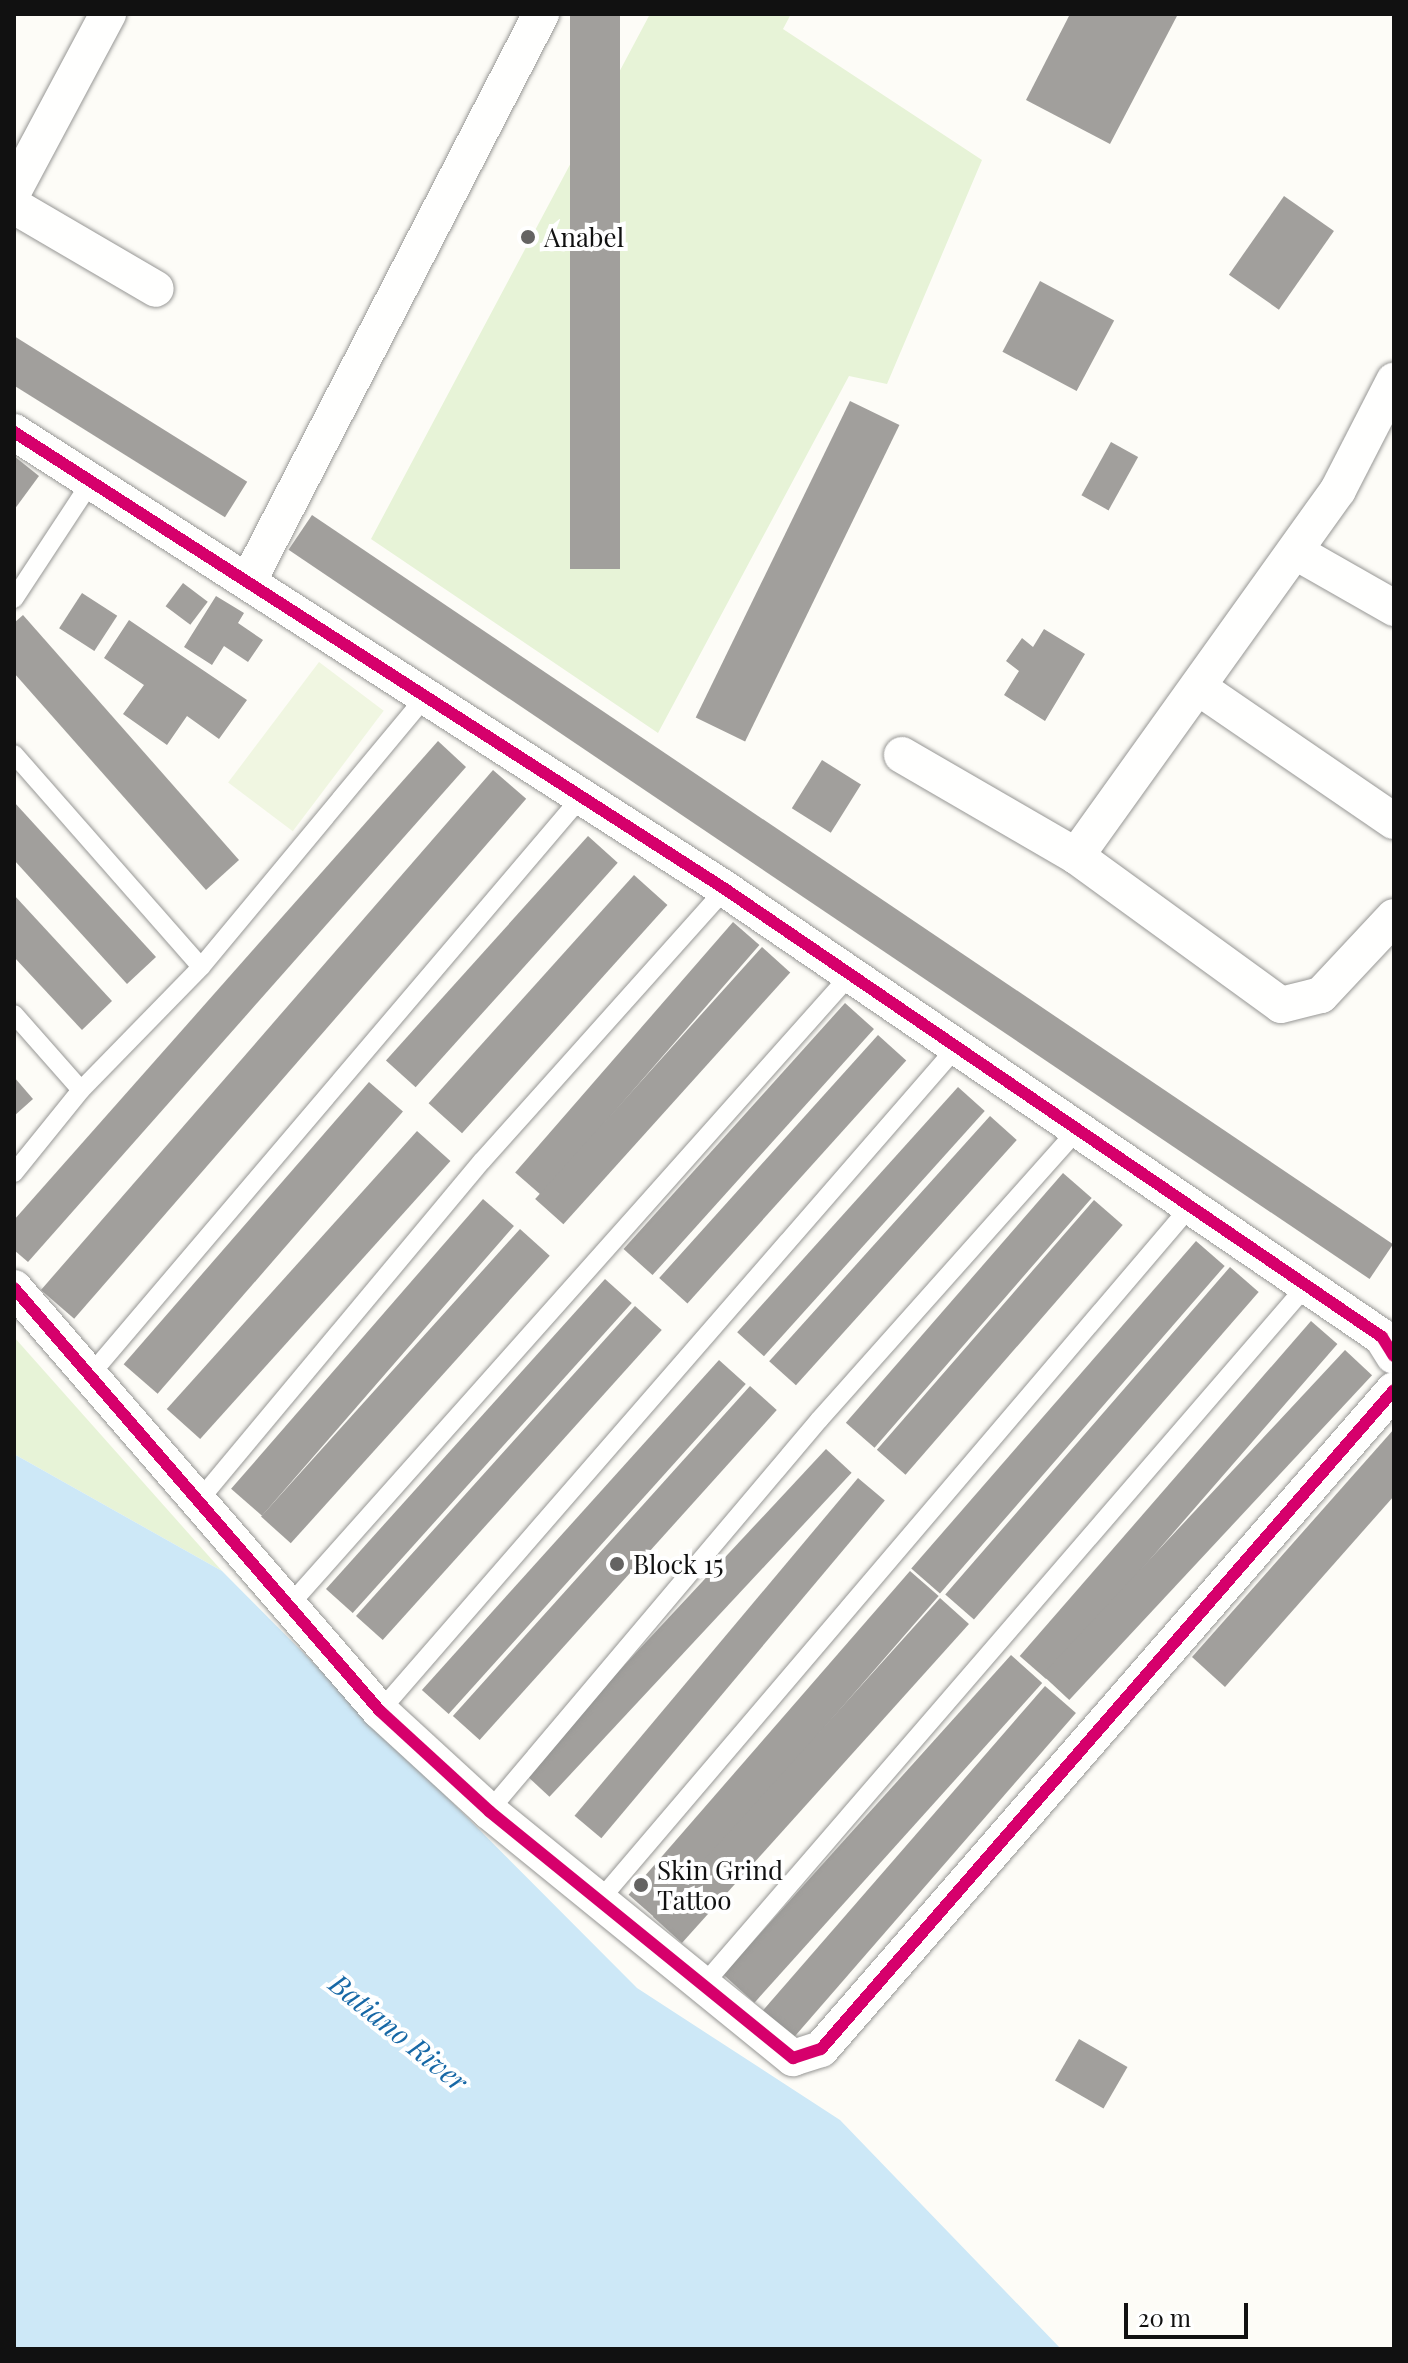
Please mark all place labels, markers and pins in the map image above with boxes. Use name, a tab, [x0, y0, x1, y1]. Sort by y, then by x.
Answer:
place label: Anabel	[544, 221, 624, 253]
marker: Anabel	[519, 228, 537, 246]
place label: Block 15	[633, 1548, 724, 1580]
marker: Block 15	[608, 1555, 626, 1573]
place label: Skin Grind Tattoo	[657, 1854, 783, 1916]
marker: Skin Grind Tattoo	[632, 1876, 650, 1894]

